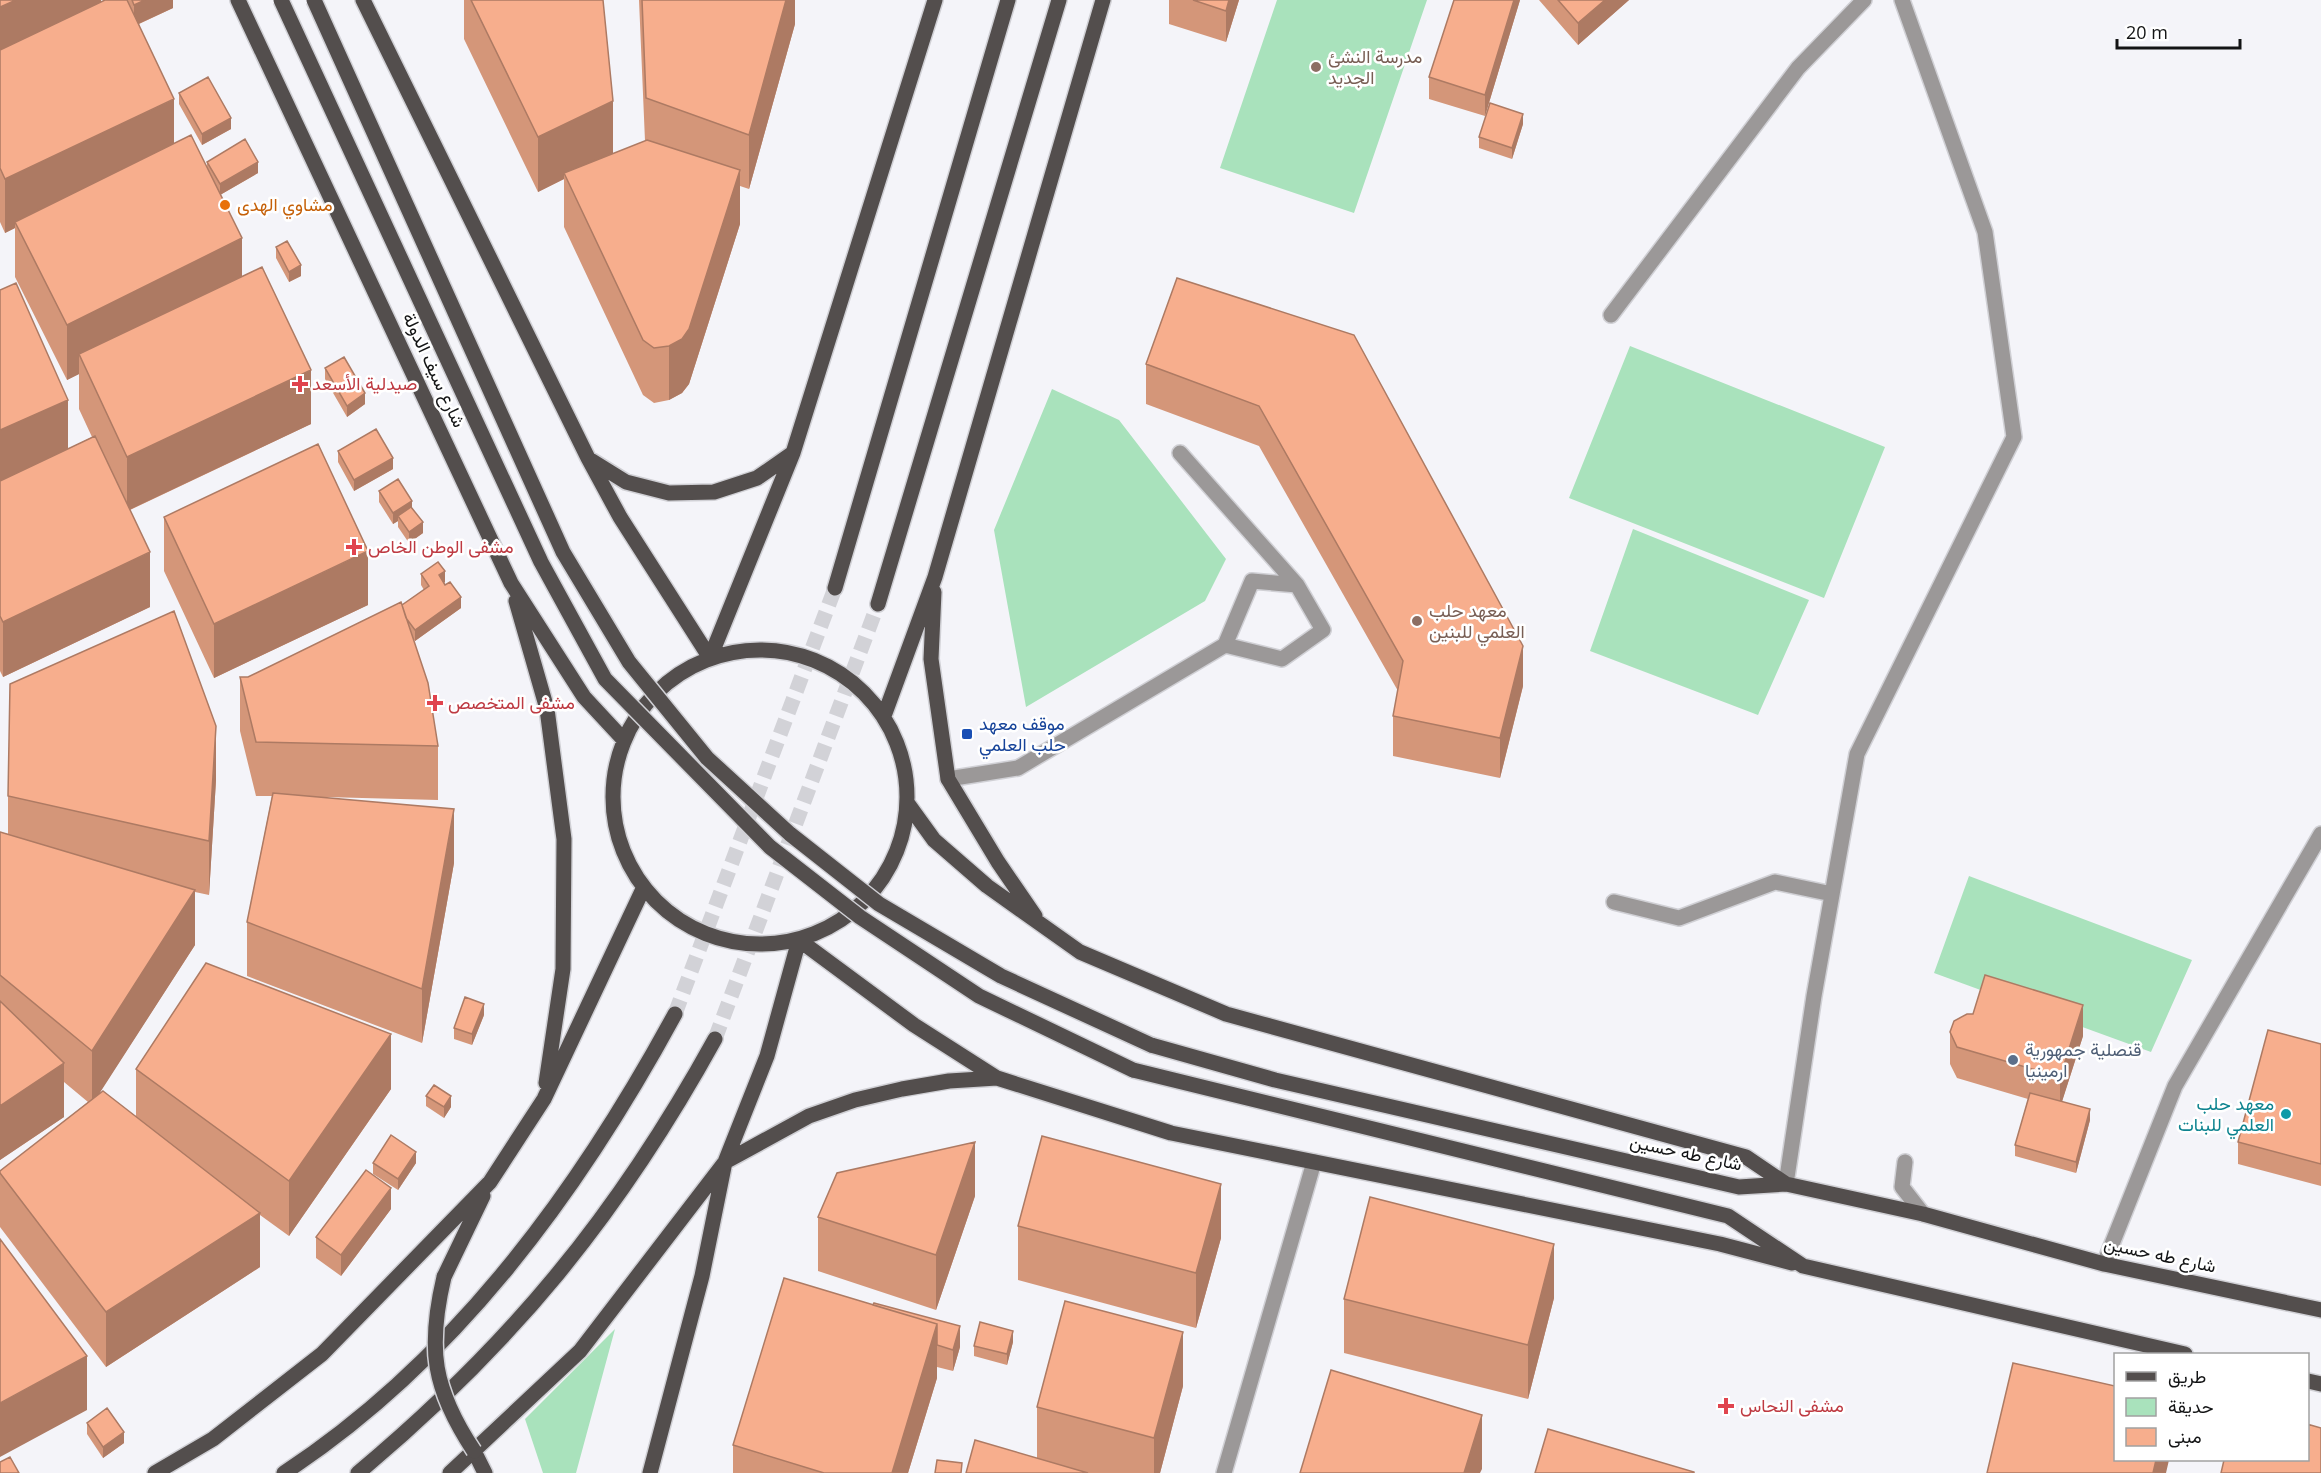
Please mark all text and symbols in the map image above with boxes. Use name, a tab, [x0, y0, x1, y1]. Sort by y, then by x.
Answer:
scale bar	[2117, 12, 2240, 50]
text: 20 m	[2126, 20, 2168, 44]
place label: مدرسة النشئ الجديد	[1328, 44, 1422, 89]
marker: مدرسة النشئ الجديد	[1309, 60, 1323, 74]
place label: مشاوي الهدى	[237, 192, 332, 220]
marker: مشاوي الهدى	[218, 198, 232, 212]
street label: شارع سيف الدولة	[397, 308, 472, 431]
place label: صيدلية الأسعد	[312, 371, 417, 395]
marker: صيدلية الأسعد	[293, 377, 307, 391]
place label: مشفى الوطن الخاص	[368, 534, 514, 558]
marker: مشفى الوطن الخاص	[345, 538, 363, 556]
place label: معهد حلب العلمي للبنين	[1429, 598, 1525, 647]
marker: معهد حلب العلمي للبنين	[1410, 614, 1424, 628]
place label: مشفى المتخصص	[448, 690, 575, 714]
marker: مشفى المتخصص	[426, 694, 444, 712]
place label: موقف معهد حلب العلمي	[979, 711, 1066, 760]
marker: موقف معهد حلب العلمي	[960, 727, 974, 741]
place label: قنصلية جمهورية ارمينيا	[2025, 1037, 2141, 1082]
marker: قنصلية جمهورية ارمينيا	[2006, 1053, 2020, 1067]
place label: معهد حلب العلمي للبنات	[2178, 1091, 2274, 1140]
marker: معهد حلب العلمي للبنات	[2279, 1107, 2293, 1121]
street label: شارع طه حسين	[1628, 1128, 1744, 1177]
street label: شارع طه حسين	[2102, 1230, 2218, 1279]
legend	[2114, 1353, 2309, 1461]
text: طريق	[2168, 1364, 2206, 1388]
place label: مشفى النحاس	[1740, 1393, 1844, 1417]
text: حديقة	[2168, 1394, 2214, 1418]
marker: مشفى النحاس	[1717, 1397, 1735, 1415]
text: مبنى	[2168, 1424, 2202, 1448]

